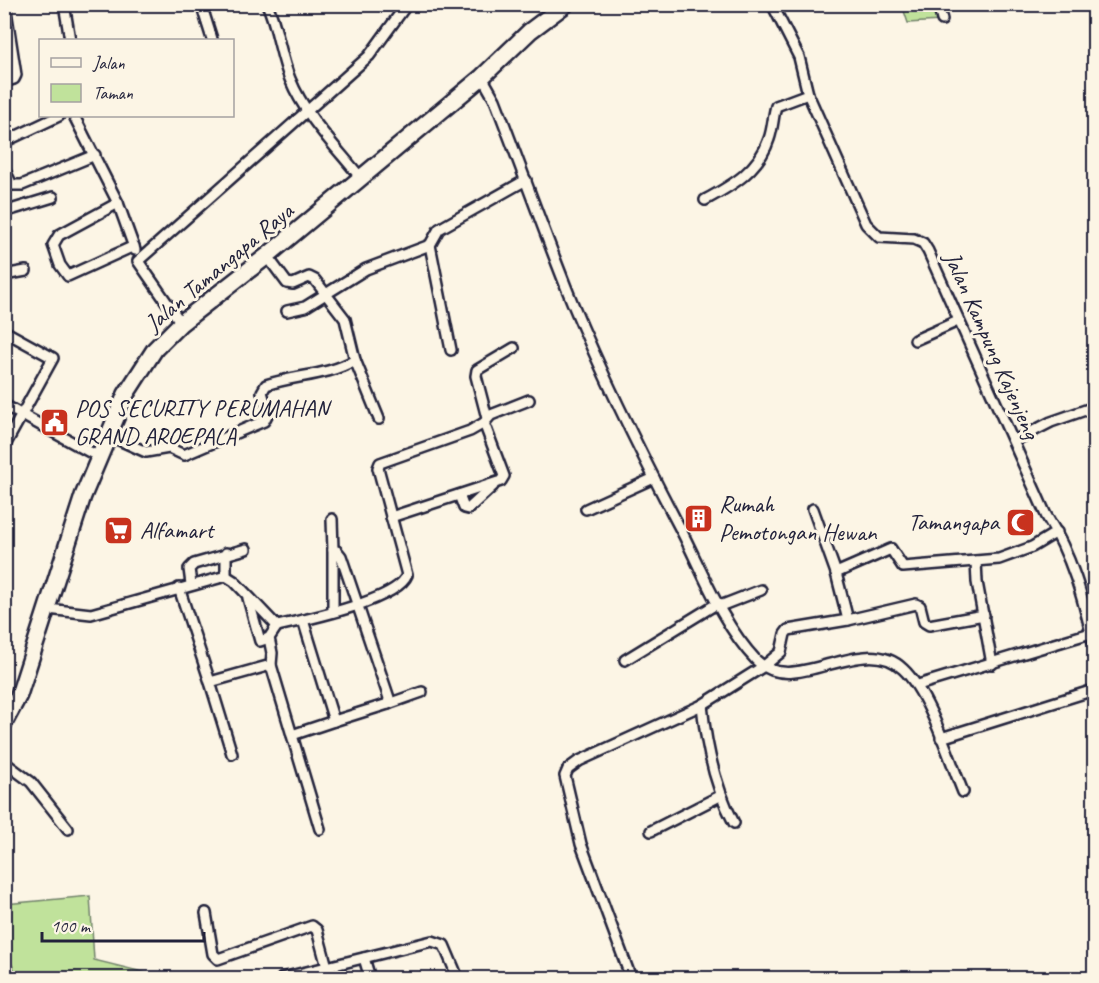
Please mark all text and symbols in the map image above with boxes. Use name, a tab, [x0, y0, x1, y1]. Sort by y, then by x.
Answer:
legend	[39, 39, 234, 117]
text: Jalan	[92, 52, 125, 74]
text: Taman	[93, 82, 134, 104]
street label: Jalan Tamangapa Raya	[138, 195, 300, 338]
street label: Jalan Kampung Kajenjeng	[937, 246, 1048, 445]
place label: POS SECURITY PERUMAHAN GRAND AROEPALA	[75, 393, 332, 451]
public building icon: POS SECURITY PERUMAHAN GRAND AROEPALA	[38, 406, 70, 438]
place label: Rumah Pemotongan Hewan	[719, 489, 878, 547]
building icon: Rumah Pemotongan Hewan	[682, 502, 714, 534]
mosque icon: Tamangapa	[1004, 506, 1036, 538]
place label: Tamangapa	[908, 507, 1001, 537]
supermarket icon: Alfamart	[103, 514, 135, 546]
place label: Alfamart	[140, 515, 215, 545]
scale bar	[42, 905, 204, 943]
text: 100 m	[51, 915, 92, 937]

